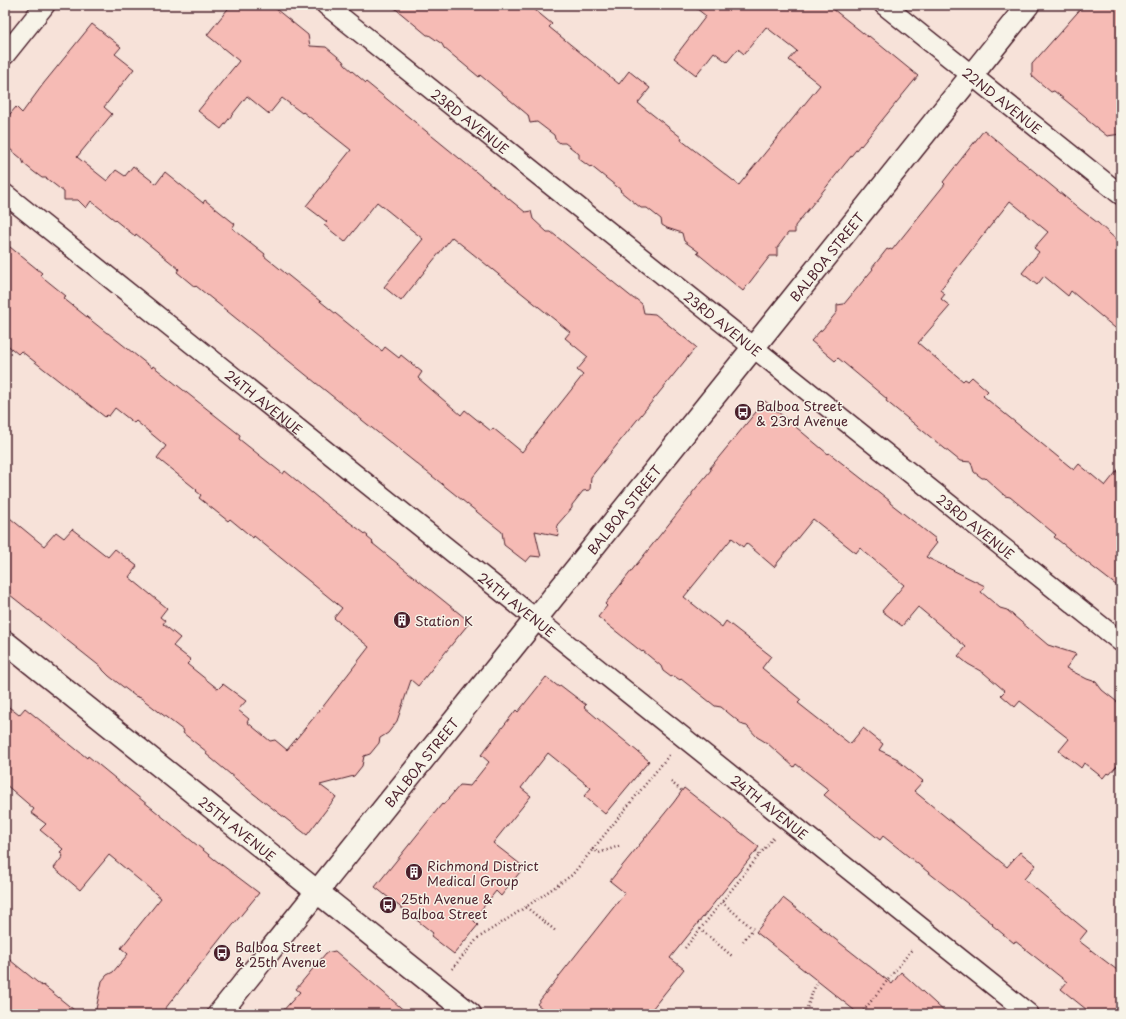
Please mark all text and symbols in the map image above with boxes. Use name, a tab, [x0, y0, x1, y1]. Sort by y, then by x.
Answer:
street label: 22ND AVENUE	[959, 62, 1046, 138]
street label: 23RD AVENUE	[427, 84, 513, 158]
street label: BALBOA STREET	[785, 208, 868, 305]
street label: 23RD AVENUE	[680, 286, 766, 360]
street label: 24TH AVENUE	[221, 365, 307, 438]
place label: Balboa Street & 23rd Avenue	[756, 396, 848, 430]
bus stop icon: Balboa Street & 23rd Avenue	[733, 402, 753, 422]
street label: BALBOA STREET	[582, 461, 665, 558]
street label: 23RD AVENUE	[933, 489, 1019, 563]
street label: 24TH AVENUE	[474, 567, 560, 641]
building icon: Station K	[392, 610, 412, 630]
place label: Station K	[415, 611, 473, 630]
street label: BALBOA STREET	[379, 713, 463, 811]
street label: 24TH AVENUE	[727, 770, 813, 843]
street label: 25TH AVENUE	[195, 791, 280, 865]
place label: Richmond District Medical Group	[427, 856, 539, 890]
building icon: Richmond District Medical Group	[404, 862, 424, 882]
place label: 25th Avenue & Balboa Street	[401, 889, 493, 923]
bus stop icon: 25th Avenue & Balboa Street	[378, 895, 398, 915]
place label: Balboa Street & 25th Avenue	[235, 937, 326, 971]
bus stop icon: Balboa Street & 25th Avenue	[212, 943, 232, 963]

